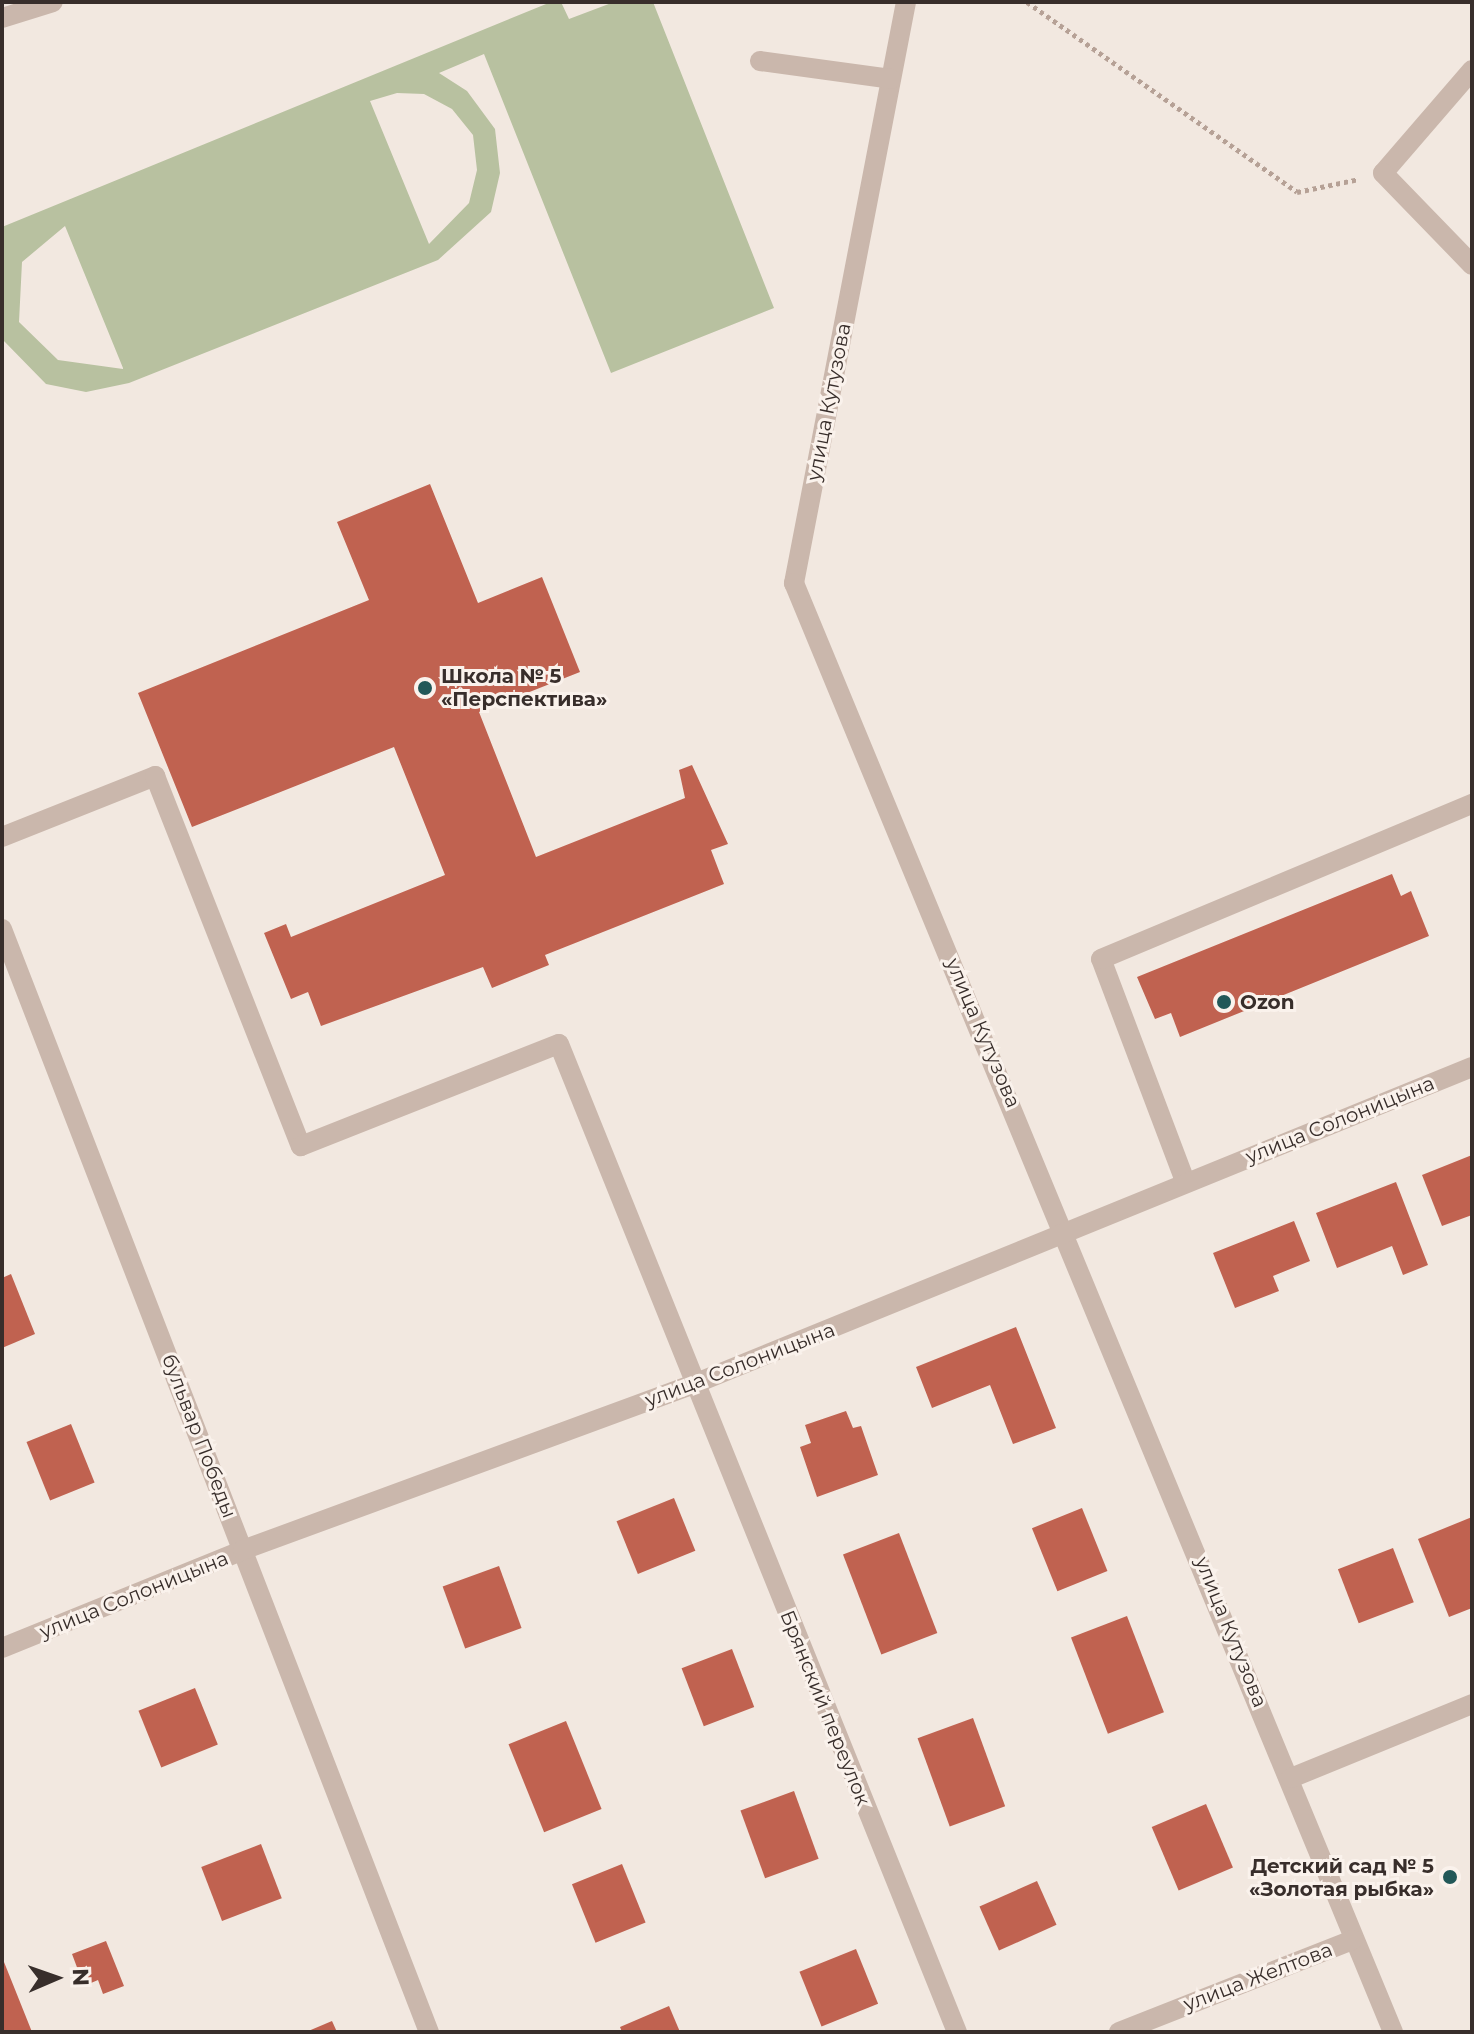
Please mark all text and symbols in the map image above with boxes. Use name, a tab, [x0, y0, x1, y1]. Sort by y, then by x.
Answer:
street label: улица Кутузова	[802, 321, 856, 483]
place label: Школа № 5 «Перспектива»	[441, 664, 607, 711]
marker: Школа № 5 «Перспектива»	[416, 679, 434, 697]
street label: улица Кутузова	[941, 955, 1025, 1111]
place label: Ozon	[1240, 990, 1295, 1014]
marker: Ozon	[1215, 993, 1233, 1011]
street label: улица Солоницына	[1242, 1071, 1438, 1169]
street label: улица Солоницына	[642, 1318, 838, 1412]
street label: бульвар Победы	[157, 1351, 241, 1521]
street label: улица Солоницына	[36, 1546, 232, 1644]
street label: улица Кутузова	[1190, 1553, 1272, 1711]
street label: Брянский переулок	[775, 1607, 875, 1809]
place label: Детский сад № 5 «Золотая рыбка»	[1249, 1854, 1434, 1901]
marker: Детский сад № 5 «Золотая рыбка»	[1441, 1868, 1459, 1886]
north arrow	[16, 1938, 96, 2018]
street label: улица Желтова	[1180, 1938, 1336, 2016]
text: N	[67, 1968, 94, 1987]

